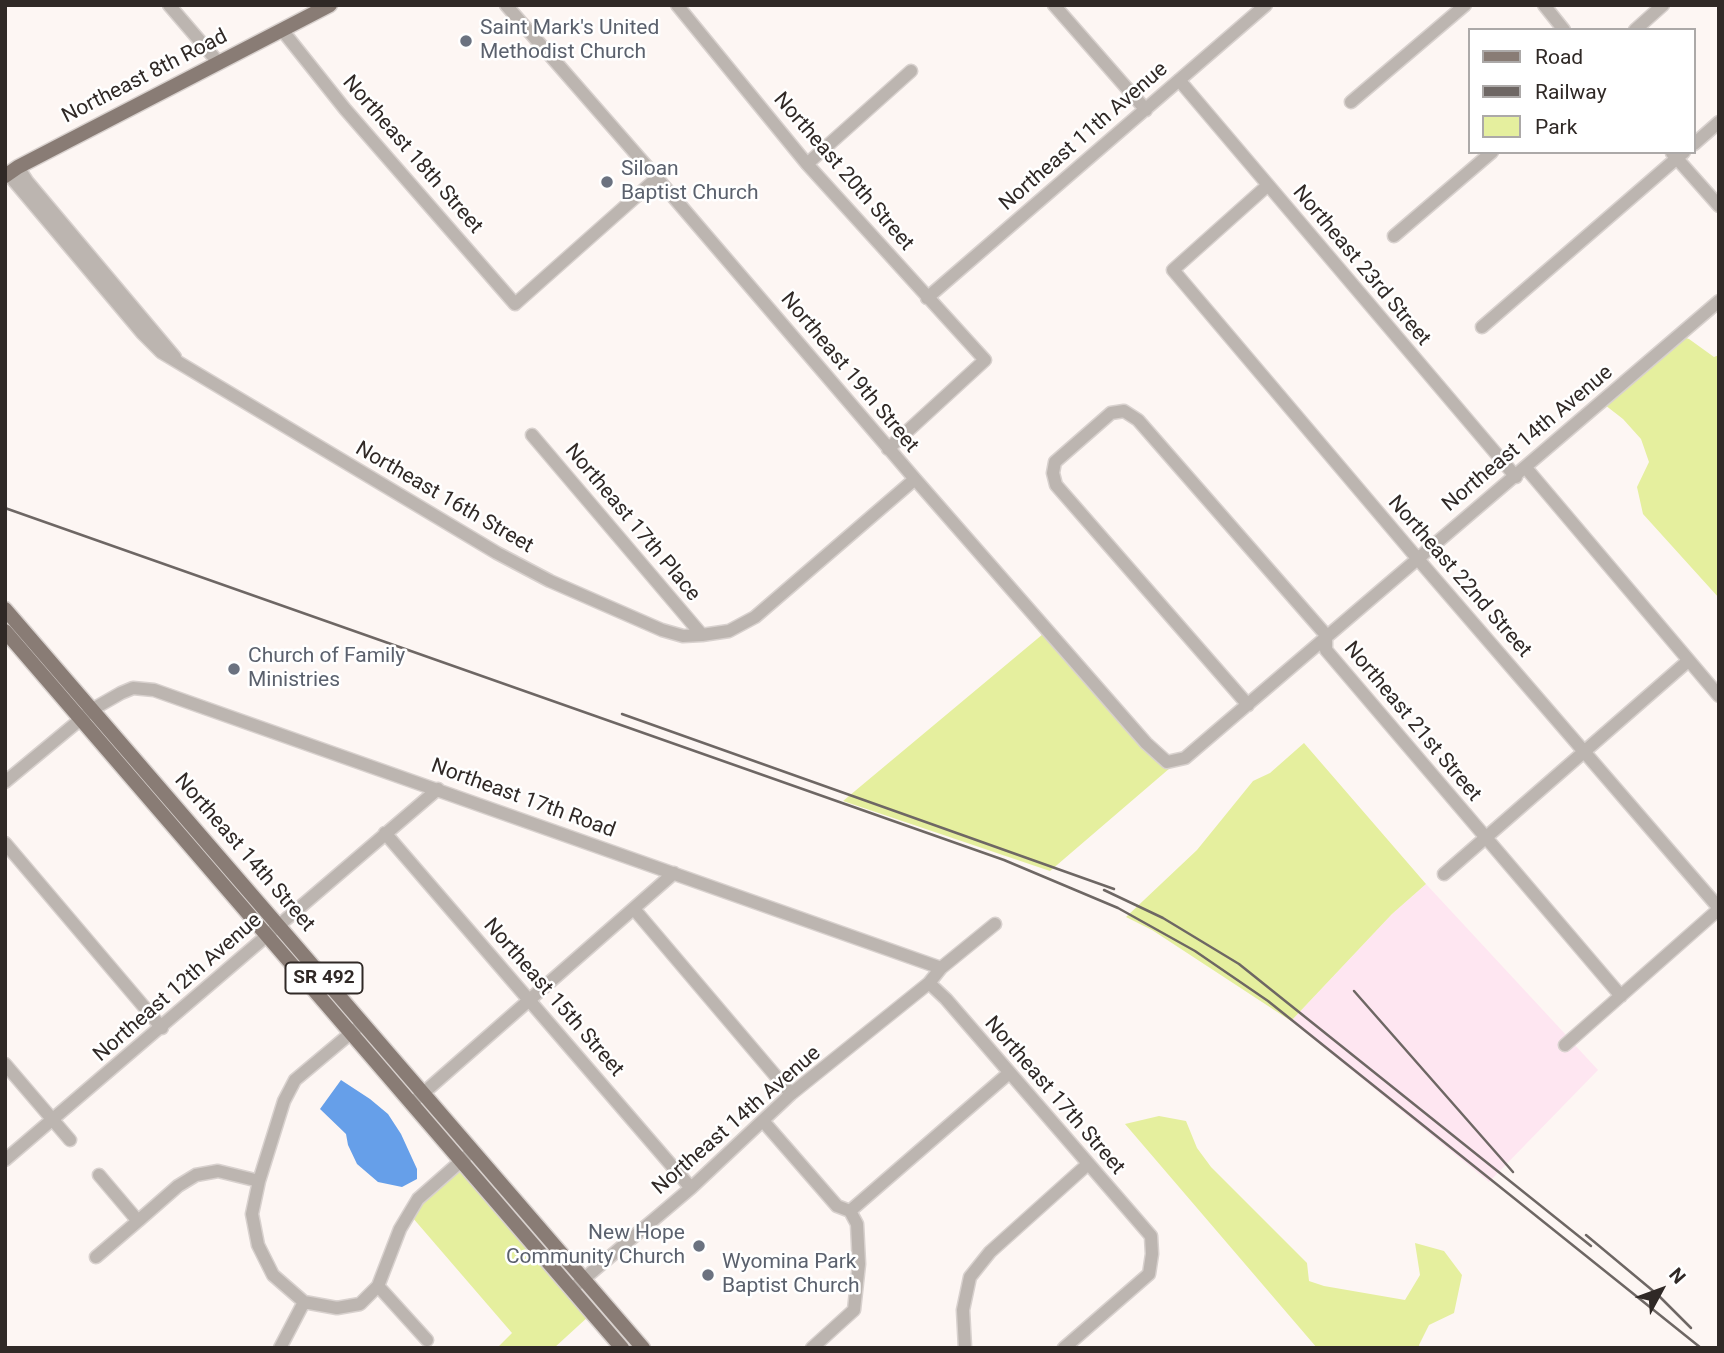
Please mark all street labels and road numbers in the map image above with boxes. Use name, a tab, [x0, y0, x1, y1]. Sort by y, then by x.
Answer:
street label: Northeast 8th Road	[58, 24, 232, 130]
street label: Northeast 11th Avenue	[995, 57, 1173, 217]
street label: Northeast 18th Street	[337, 71, 487, 239]
street label: Northeast 20th Street	[768, 88, 918, 256]
street label: Northeast 23rd Street	[1287, 181, 1435, 351]
street label: Northeast 19th Street	[775, 288, 923, 458]
street label: Northeast 14th Avenue	[1438, 360, 1618, 518]
street label: Northeast 16th Street	[351, 437, 537, 559]
street label: Northeast 17th Place	[559, 439, 705, 607]
street label: Northeast 22nd Street	[1382, 491, 1536, 663]
street label: Northeast 21st Street	[1338, 637, 1486, 807]
street label: Northeast 17th Road	[428, 754, 618, 844]
street label: Northeast 14th Street	[169, 769, 319, 937]
street label: Northeast 12th Avenue	[89, 908, 267, 1068]
street label: Northeast 15th Street	[478, 914, 628, 1082]
road number: SR 492	[286, 962, 362, 994]
street label: Northeast 17th Street	[979, 1012, 1129, 1180]
street label: Northeast 14th Avenue	[648, 1041, 826, 1201]

